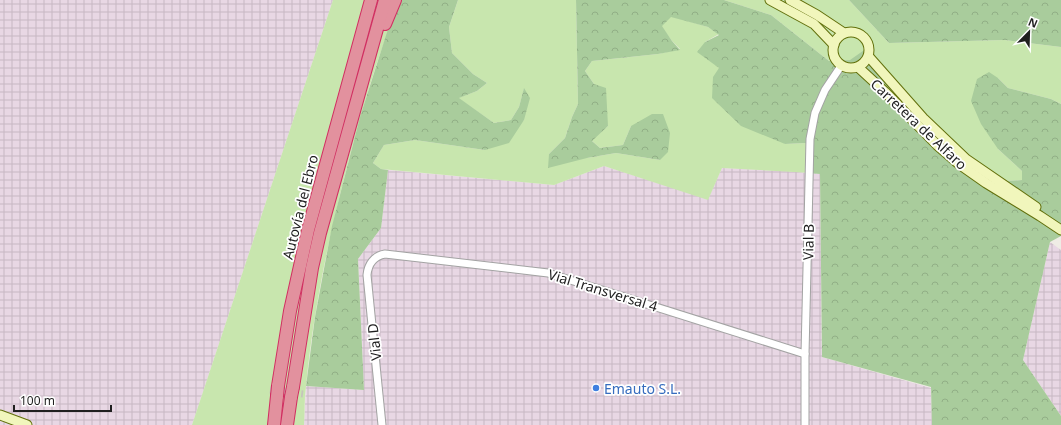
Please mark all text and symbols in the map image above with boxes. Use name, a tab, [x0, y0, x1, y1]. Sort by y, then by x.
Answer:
north arrow	[1009, 12, 1049, 52]
text: N	[1026, 14, 1040, 31]
street label: Carretera de Alfaro	[867, 74, 971, 174]
street label: Autovía del Ebro	[278, 153, 322, 261]
street label: Vial B	[798, 224, 818, 260]
street label: Vial Transversal 4	[546, 264, 660, 316]
street label: Vial D	[363, 322, 385, 362]
place label: Emauto S.L.	[604, 379, 681, 398]
marker: Emauto S.L.	[591, 383, 601, 393]
scale bar	[14, 387, 111, 413]
text: 100 m	[20, 392, 55, 409]

